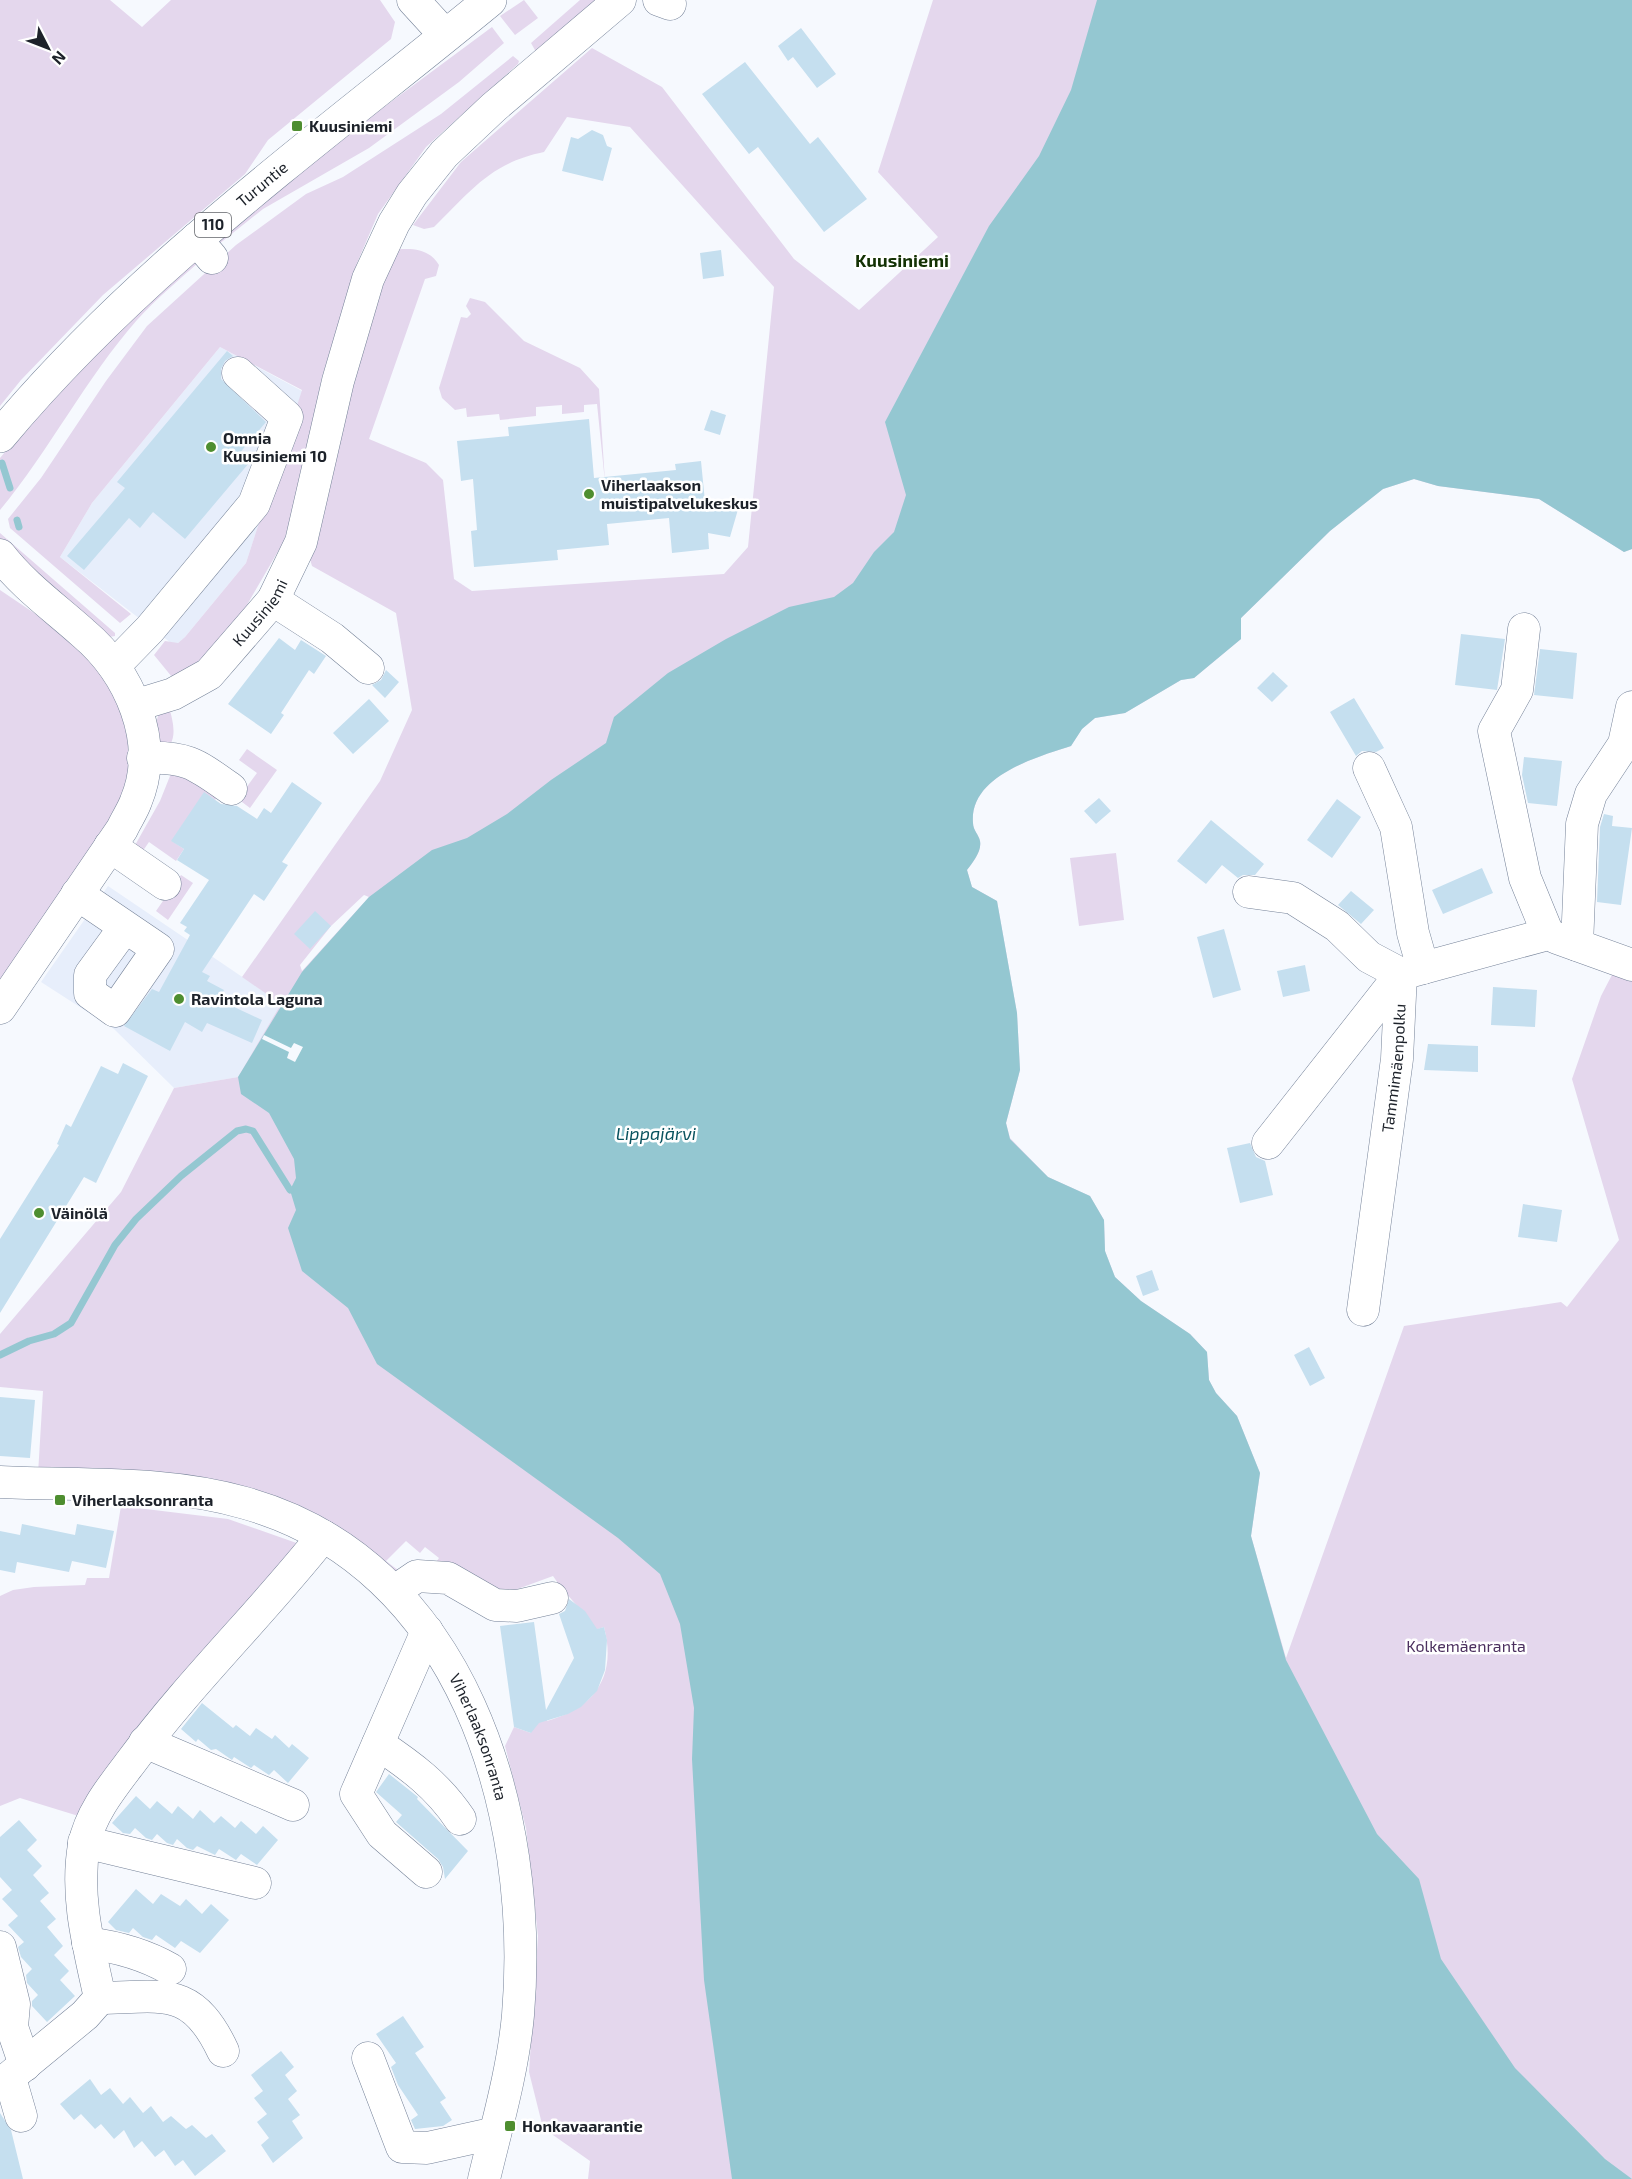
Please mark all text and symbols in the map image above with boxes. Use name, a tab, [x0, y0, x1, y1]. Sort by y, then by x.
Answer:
north arrow	[18, 18, 78, 78]
text: N	[49, 48, 70, 69]
place label: Kuusiniemi	[309, 116, 393, 135]
marker: Kuusiniemi	[290, 119, 304, 133]
street label: Turuntie	[232, 157, 291, 210]
road number: 110	[195, 213, 231, 237]
district label: Kuusiniemi	[855, 249, 949, 271]
place label: Omnia Kuusiniemi 10	[223, 428, 327, 465]
marker: Omnia Kuusiniemi 10	[204, 440, 218, 454]
place label: Viherlaakson muistipalvelukeskus	[601, 475, 758, 512]
marker: Viherlaakson muistipalvelukeskus	[582, 487, 596, 501]
street label: Kuusiniemi	[228, 576, 291, 649]
place label: Ravintola Laguna	[191, 989, 323, 1008]
marker: Ravintola Laguna	[172, 992, 186, 1006]
street label: Tammimäenpolku	[1377, 1003, 1409, 1134]
water label: Lippajärvi	[616, 1122, 697, 1144]
place label: Väinölä	[51, 1203, 108, 1222]
marker: Väinölä	[32, 1206, 46, 1220]
place label: Viherlaaksonranta	[72, 1490, 213, 1509]
marker: Viherlaaksonranta	[53, 1493, 67, 1507]
park label: Kolkemäenranta	[1406, 1636, 1526, 1655]
street label: Viherlaaksonranta	[446, 1670, 512, 1802]
place label: Honkavaarantie	[522, 2116, 643, 2135]
marker: Honkavaarantie	[503, 2119, 517, 2133]

